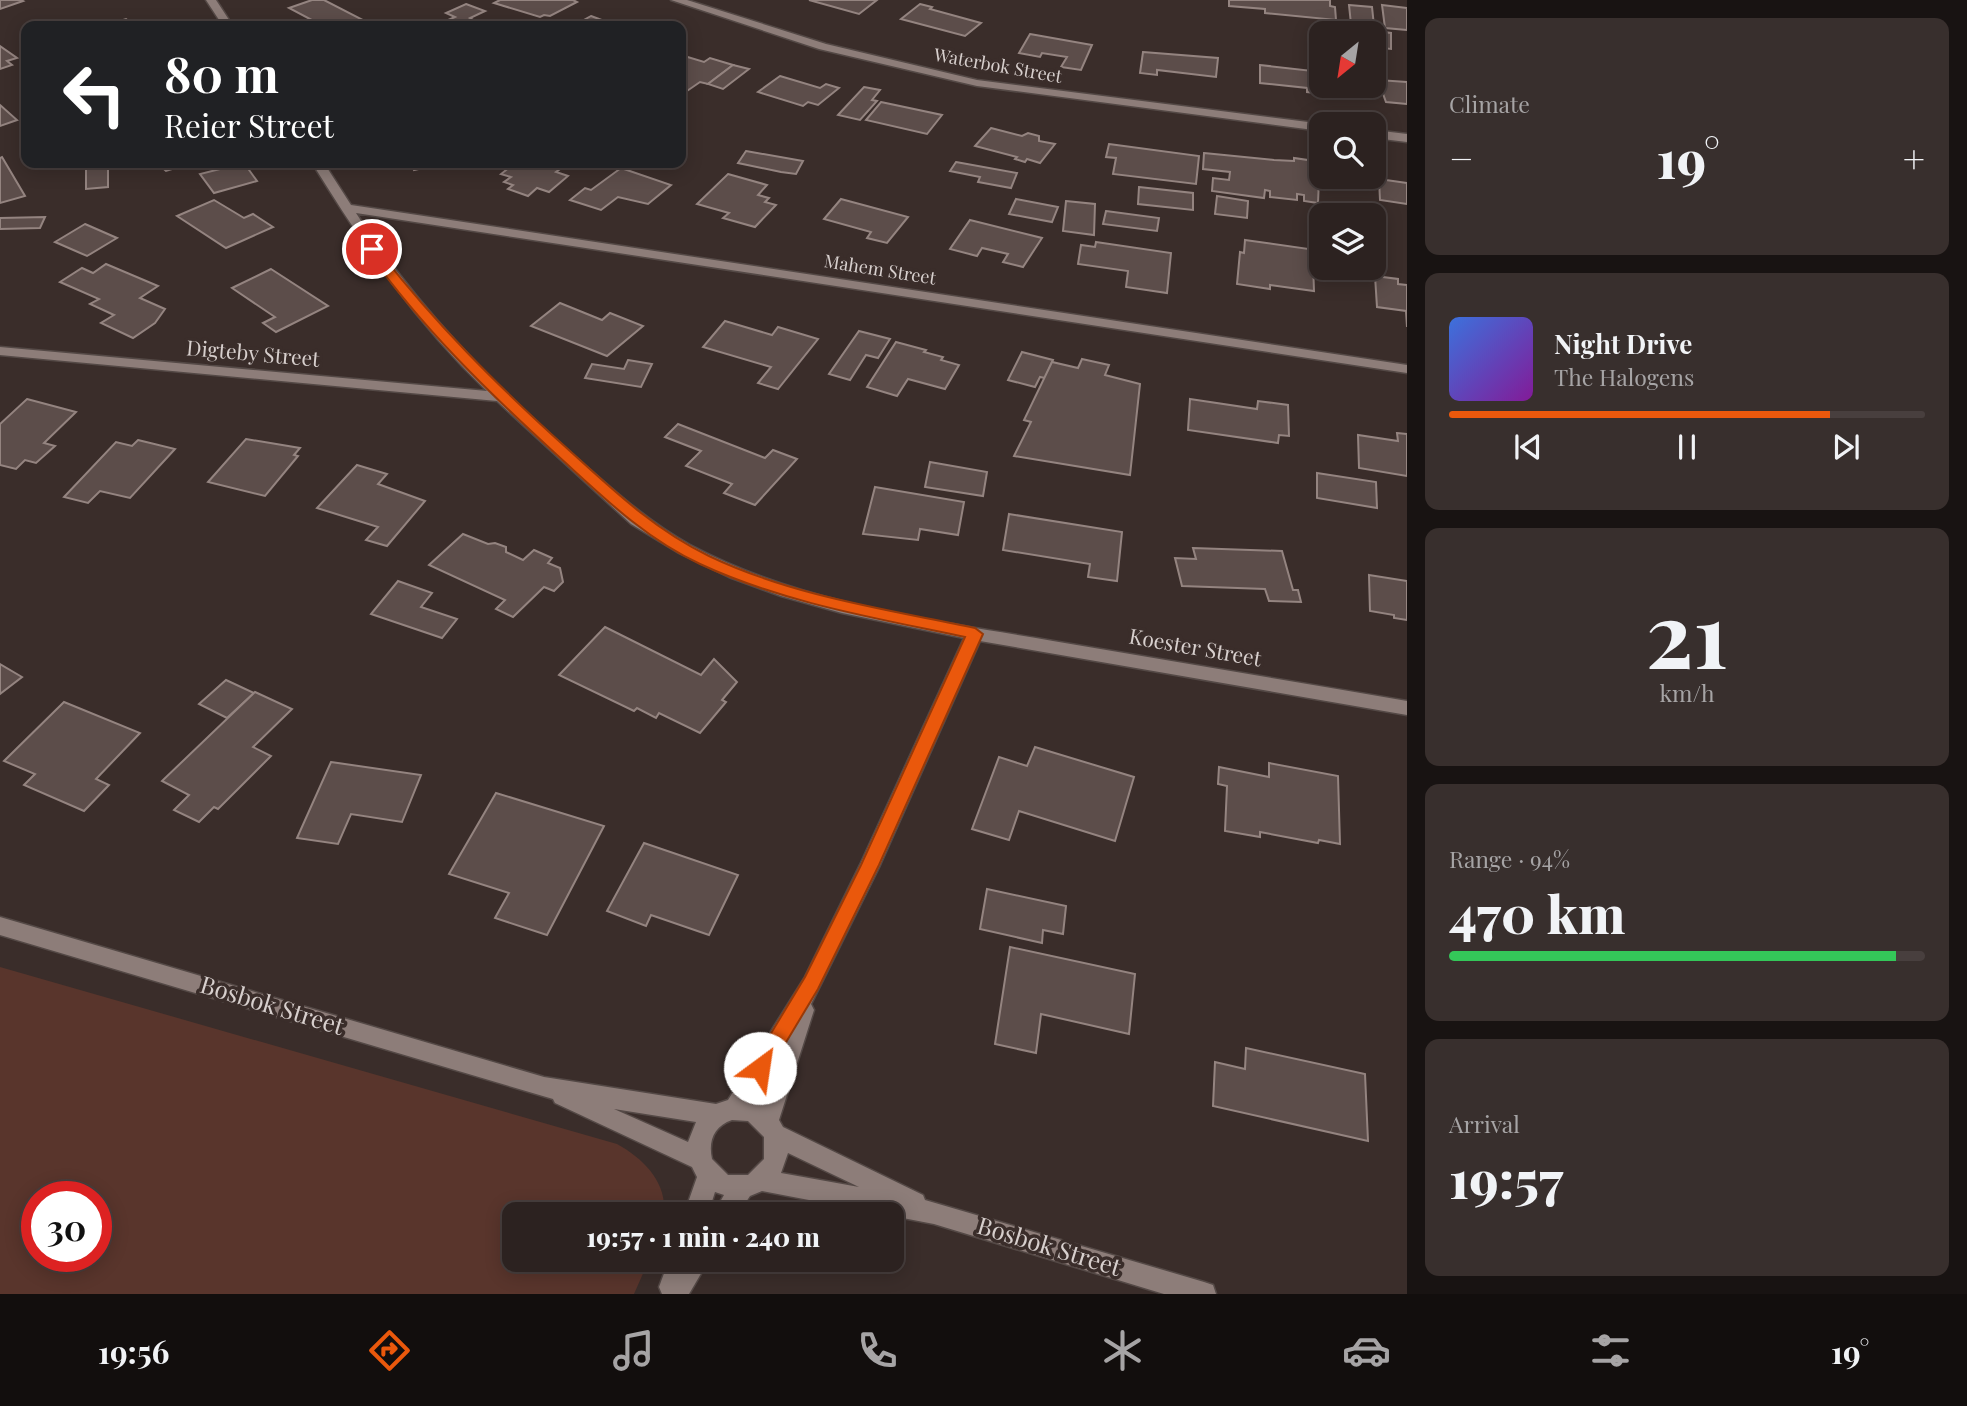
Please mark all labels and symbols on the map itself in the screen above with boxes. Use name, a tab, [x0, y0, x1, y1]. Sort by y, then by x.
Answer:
north arrow	[1309, 21, 1386, 98]
street label: Waterbok Street	[931, 42, 1065, 88]
pin	[342, 219, 402, 279]
street label: Mahem Street	[822, 248, 938, 290]
street label: Digteby Street	[185, 332, 322, 372]
street label: Koester Street	[1127, 621, 1264, 672]
street label: Bosbok Street	[197, 967, 349, 1041]
position arrow	[723, 1031, 797, 1105]
speed limit sign: 30	[21, 1181, 112, 1272]
street label: Bosbok Street	[974, 1208, 1126, 1282]

